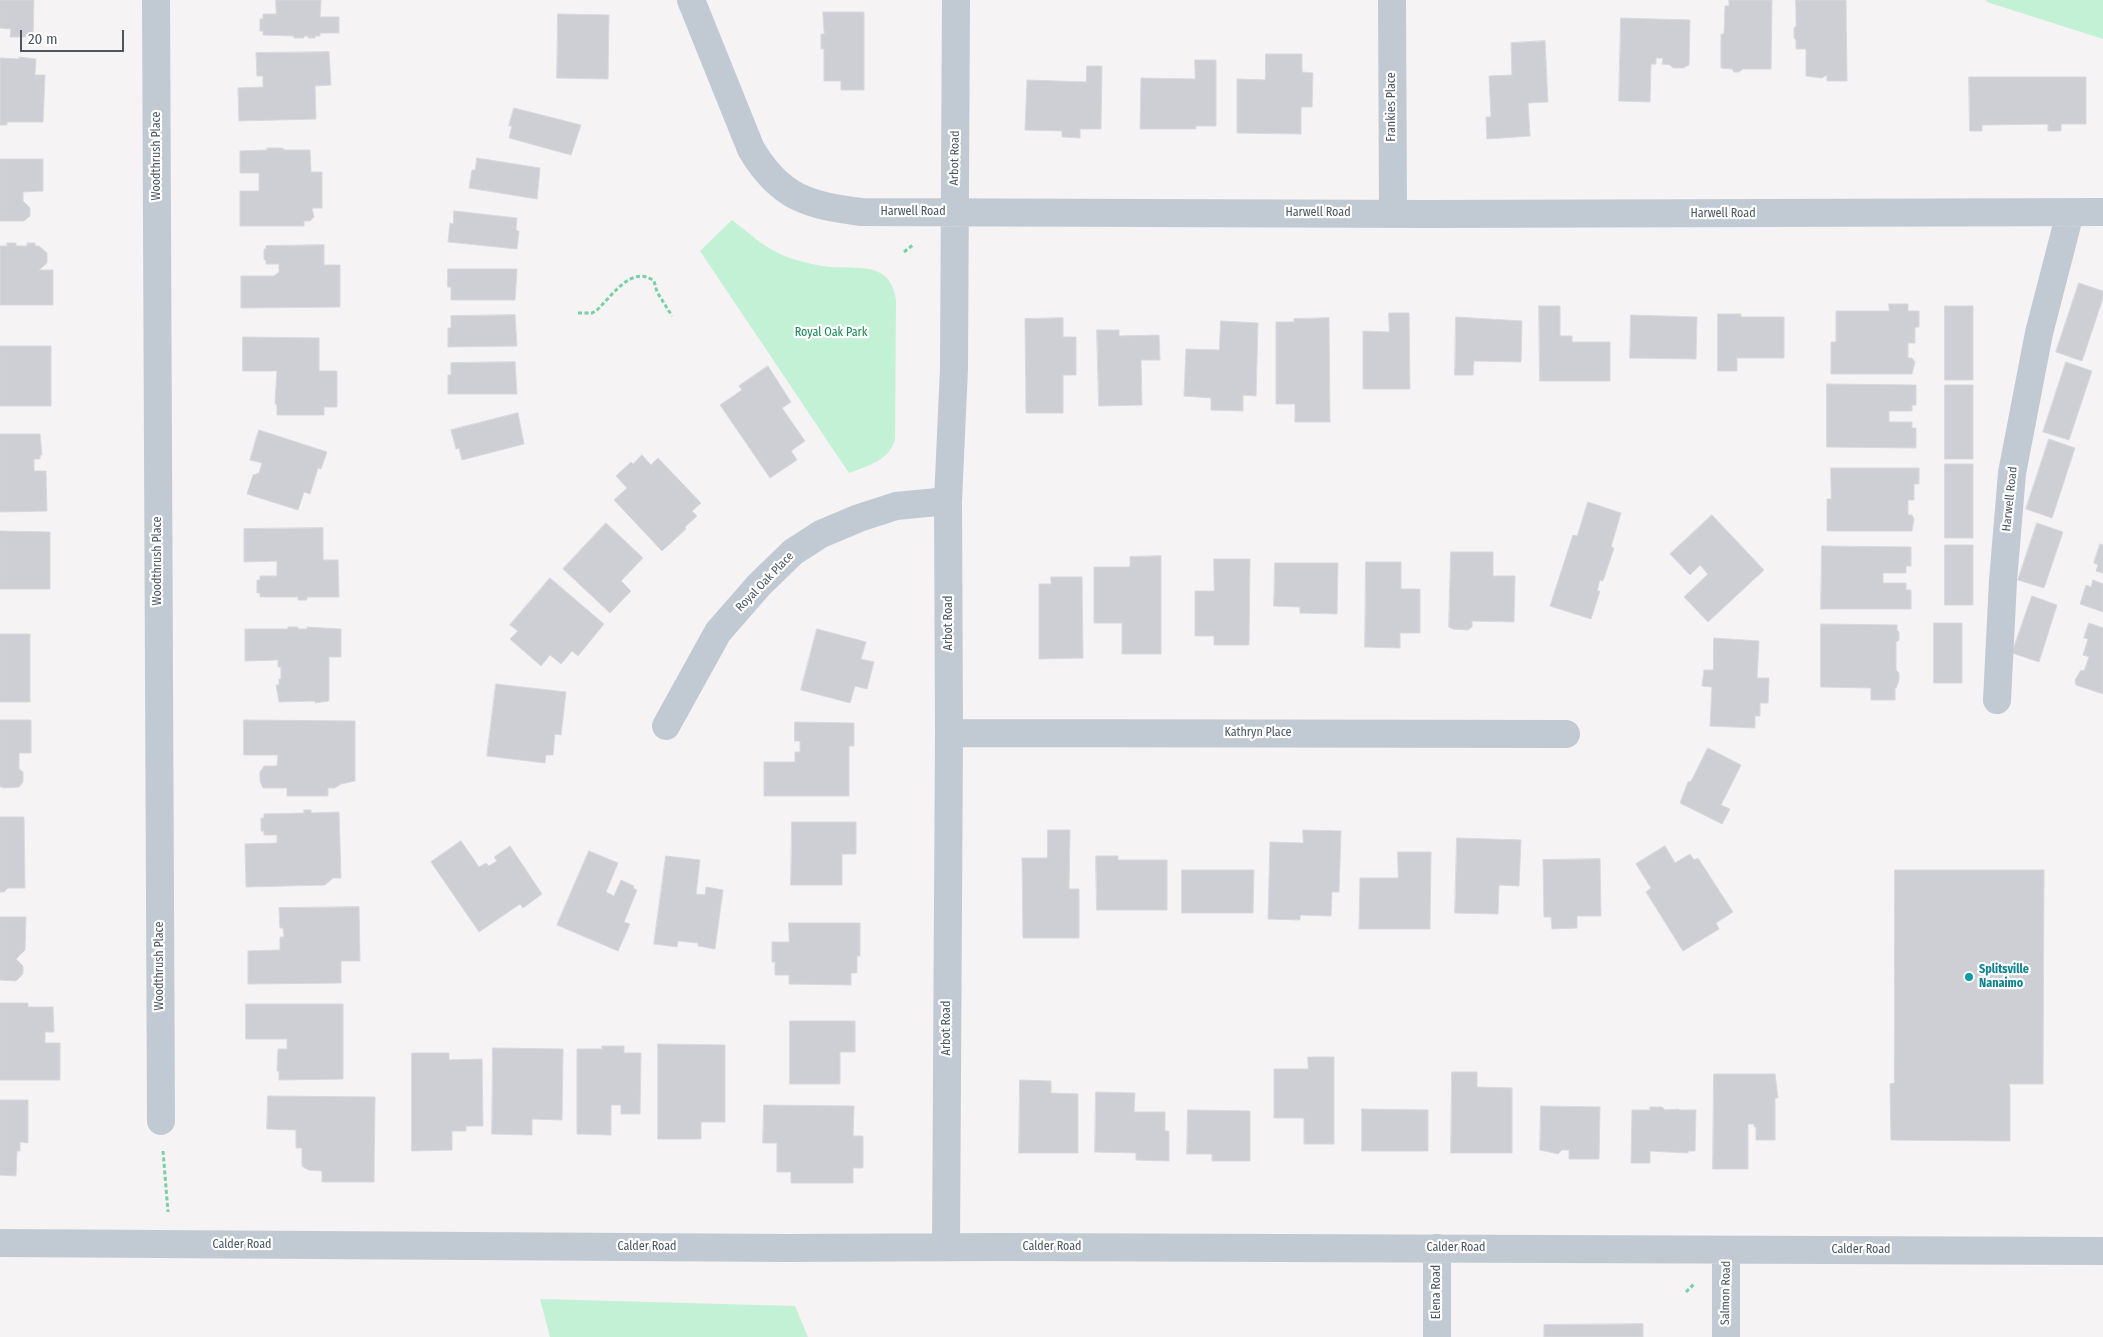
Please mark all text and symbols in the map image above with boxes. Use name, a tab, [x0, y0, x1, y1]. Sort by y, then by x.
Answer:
scale bar	[22, 20, 126, 52]
text: 20 m	[28, 30, 58, 48]
street label: Frankies Place	[1385, 72, 1399, 142]
street label: Woodthrush Place	[150, 112, 164, 200]
street label: Arbot Road	[947, 130, 963, 186]
street label: Harwell Road	[880, 205, 946, 219]
street label: Harwell Road	[1285, 206, 1351, 220]
street label: Harwell Road	[1690, 207, 1756, 221]
park label: Royal Oak Park	[795, 326, 867, 340]
street label: Harwell Road	[1999, 466, 2021, 532]
street label: Woodthrush Place	[151, 517, 165, 605]
street label: Royal Oak Place	[733, 549, 797, 615]
street label: Arbot Road	[942, 596, 956, 650]
street label: Kathryn Place	[1224, 726, 1292, 740]
street label: Woodthrush Place	[153, 922, 167, 1010]
place label: Splitsville Nanaimo	[1979, 963, 2029, 991]
marker: Splitsville Nanaimo	[1963, 971, 1975, 983]
street label: Arbot Road	[940, 1001, 954, 1055]
street label: Calder Road	[212, 1238, 272, 1252]
street label: Calder Road	[617, 1240, 677, 1254]
street label: Calder Road	[1022, 1240, 1082, 1254]
street label: Calder Road	[1426, 1241, 1486, 1255]
street label: Calder Road	[1831, 1243, 1891, 1257]
street label: Salmon Road	[1718, 1261, 1734, 1325]
street label: Elena Road	[1430, 1265, 1444, 1319]

